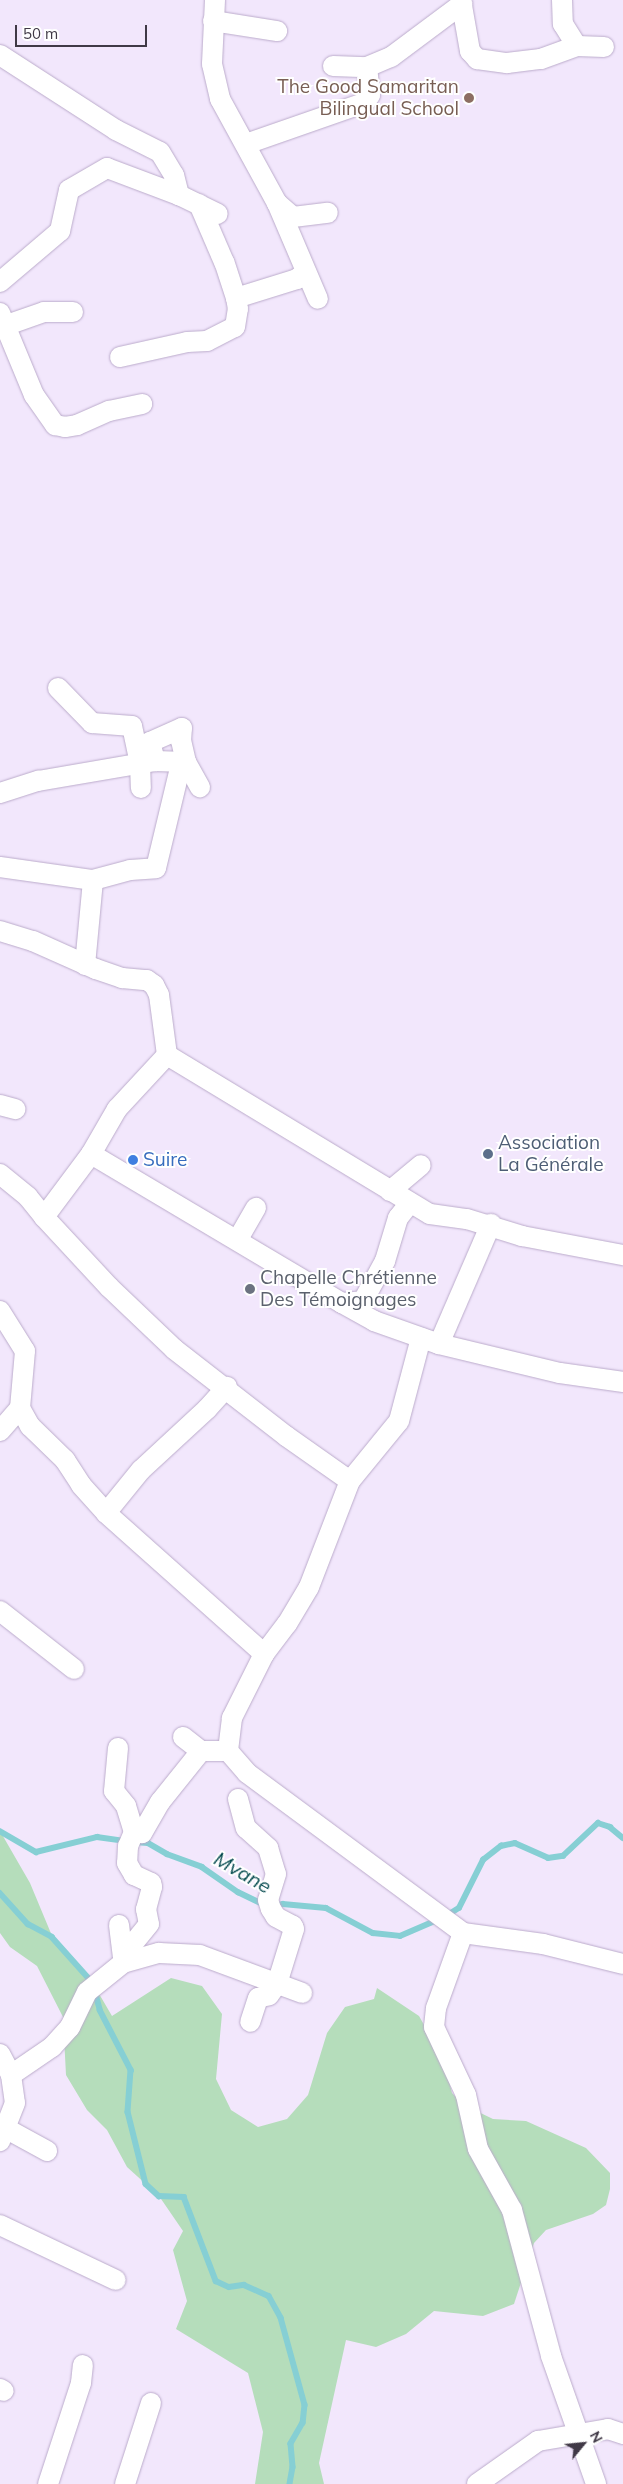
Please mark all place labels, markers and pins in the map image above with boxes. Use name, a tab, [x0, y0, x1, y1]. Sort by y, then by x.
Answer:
place label: The Good Samaritan Bilingual School	[277, 76, 459, 120]
marker: The Good Samaritan Bilingual School	[463, 92, 475, 104]
place label: Association La Générale	[498, 1132, 603, 1176]
marker: Association La Générale	[482, 1148, 494, 1160]
place label: Suire	[143, 1149, 187, 1171]
marker: Suire	[127, 1154, 139, 1166]
place label: Chapelle Chrétienne Des Témoignages	[260, 1267, 437, 1311]
marker: Chapelle Chrétienne Des Témoignages	[244, 1283, 256, 1295]

